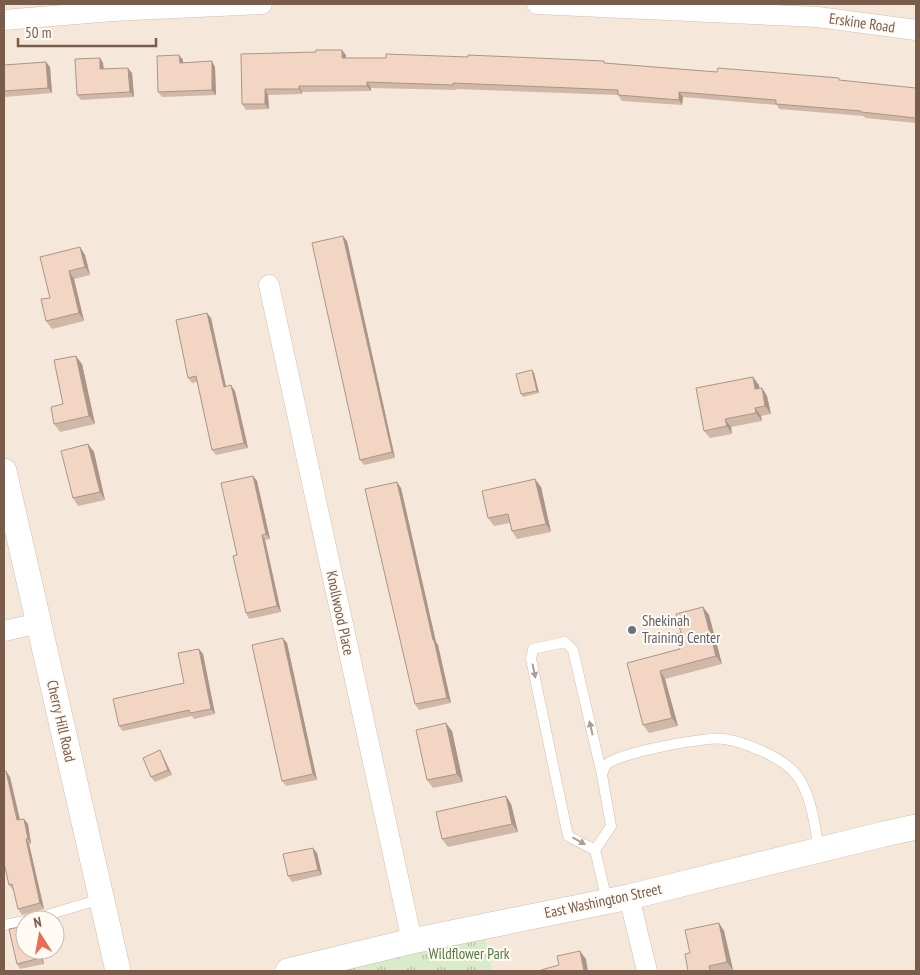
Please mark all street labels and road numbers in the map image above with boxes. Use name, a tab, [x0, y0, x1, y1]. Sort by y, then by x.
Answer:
street label: Erskine Road	[828, 8, 896, 37]
street label: Knollwood Place	[322, 569, 359, 657]
street label: Cherry Hill Road	[43, 678, 80, 764]
street label: East Washington Street	[543, 879, 663, 922]

